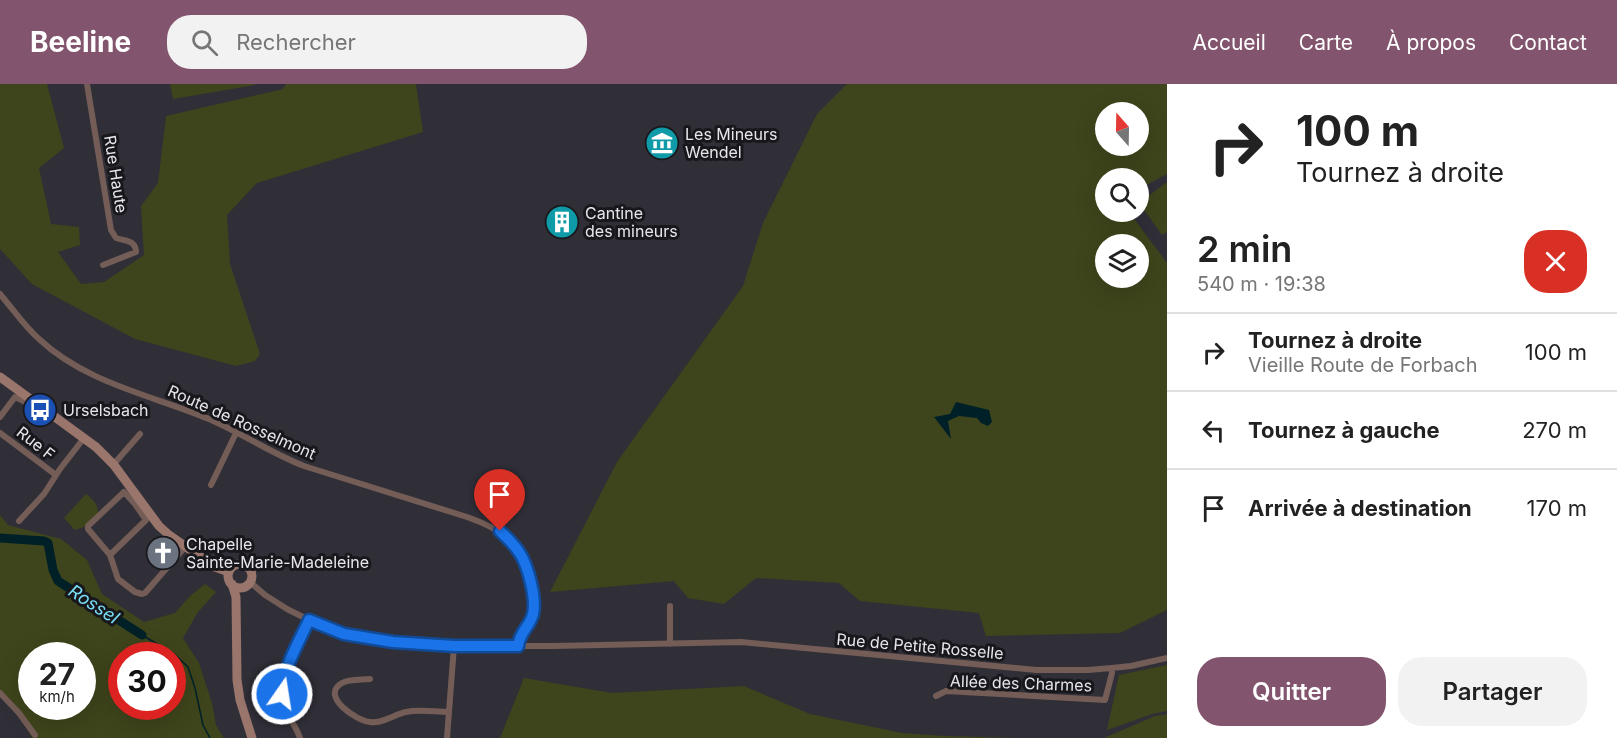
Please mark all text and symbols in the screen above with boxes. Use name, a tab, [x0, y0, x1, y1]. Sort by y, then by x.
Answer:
search box	[167, 15, 587, 69]
text: Beeline	[30, 25, 131, 59]
icon: search	[188, 26, 221, 59]
text: Rechercher	[236, 29, 356, 55]
text: Accueil	[1192, 30, 1266, 55]
text: Carte	[1299, 30, 1353, 55]
text: À propos	[1386, 30, 1476, 55]
text: Contact	[1509, 30, 1587, 55]
north arrow	[1095, 102, 1149, 156]
map controls	[1095, 102, 1149, 288]
text: 100 m	[1296, 105, 1419, 156]
icon: right	[1197, 108, 1275, 186]
place label: Les Mineurs Wendel	[685, 124, 777, 162]
museum icon: Les Mineurs Wendel	[644, 125, 680, 161]
street label: Rue Haute	[100, 134, 132, 214]
text: Tournez à droite	[1296, 156, 1504, 189]
button: search	[1095, 168, 1149, 222]
place label: Cantine des mineurs	[585, 203, 678, 241]
building icon: Cantine des mineurs	[544, 204, 580, 240]
text: 2 min	[1197, 227, 1292, 271]
button: close	[1524, 230, 1587, 293]
button: layers	[1095, 234, 1149, 288]
text: 540 m · 19:38	[1197, 272, 1326, 296]
text: Tournez à droite	[1248, 327, 1422, 353]
icon: right	[1197, 336, 1230, 369]
text: 100 m	[1525, 339, 1587, 365]
text: Vieille Route de Forbach	[1248, 353, 1477, 377]
street label: Route de Rosselmont	[165, 380, 319, 464]
bus stop icon: Urselsbach	[22, 392, 58, 428]
place label: Urselsbach	[63, 400, 149, 420]
icon: left	[1197, 414, 1230, 447]
text: Tournez à gauche	[1248, 417, 1440, 443]
text: 270 m	[1522, 417, 1587, 443]
street label: Rue F	[13, 422, 59, 464]
pin	[474, 469, 525, 531]
icon: arrive	[483, 478, 516, 511]
icon: arrive	[1197, 492, 1230, 525]
text: Arrivée à destination	[1248, 495, 1472, 521]
text: 170 m	[1527, 495, 1587, 521]
place label: Chapelle Sainte-Marie-Madeleine	[186, 534, 369, 572]
church icon: Chapelle Sainte-Marie-Madeleine	[145, 535, 181, 571]
water label: Rossel	[65, 580, 124, 628]
street label: Rue de Petite Rosselle	[836, 629, 1004, 663]
speed limit sign: 30	[108, 642, 186, 720]
text: 27	[39, 656, 75, 692]
button: Quitter	[1197, 657, 1386, 726]
button: Partager	[1398, 657, 1587, 726]
position arrow	[250, 662, 314, 726]
street label: Allée des Charmes	[950, 671, 1092, 695]
text: km/h	[39, 687, 75, 706]

